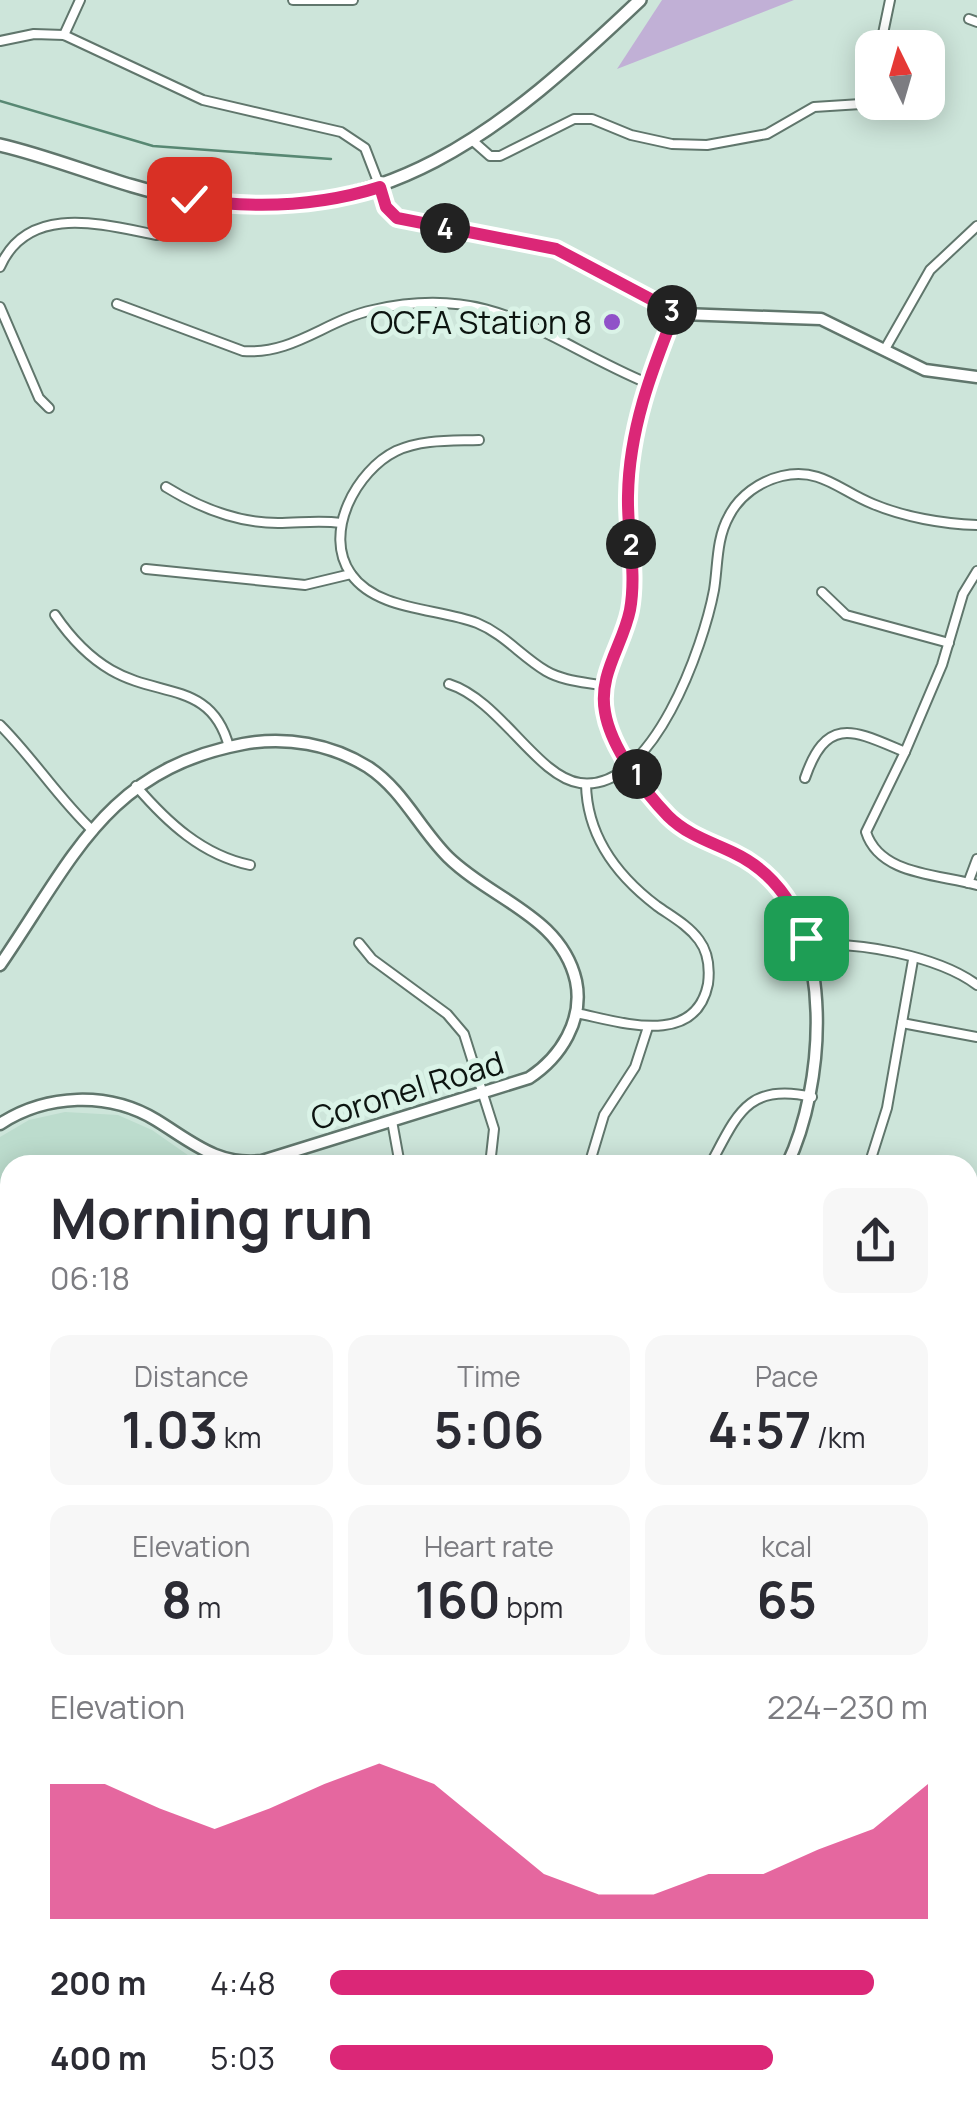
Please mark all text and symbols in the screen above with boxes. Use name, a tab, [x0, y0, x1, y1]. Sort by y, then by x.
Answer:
north arrow	[855, 30, 945, 120]
map controls	[855, 30, 945, 120]
pin	[147, 157, 232, 242]
icon: check	[162, 172, 217, 227]
pin: 4	[420, 203, 470, 253]
text: 4	[436, 209, 454, 247]
pin: 3	[647, 285, 697, 335]
text: 3	[664, 291, 680, 329]
place label: OCFA Station 8	[370, 300, 592, 344]
marker: OCFA Station 8	[601, 311, 623, 333]
pin: 2	[606, 519, 656, 569]
text: 2	[623, 525, 639, 563]
pin: 1	[612, 749, 662, 799]
text: 1	[631, 755, 643, 793]
pin	[764, 896, 849, 981]
icon: arrive	[779, 911, 834, 966]
street label: Coronel Road	[305, 1040, 509, 1140]
text: Morning run	[50, 1180, 373, 1256]
button: share	[823, 1188, 928, 1293]
text: 06:18	[50, 1256, 130, 1300]
text: Distance	[134, 1357, 249, 1395]
text: Time	[457, 1357, 521, 1395]
text: Pace	[755, 1357, 818, 1395]
text: 1.03	[121, 1395, 218, 1463]
text: 5:06	[434, 1395, 544, 1463]
text: 4:57	[708, 1395, 811, 1463]
text: km	[218, 1418, 261, 1456]
text: /km	[811, 1418, 865, 1456]
text: Elevation	[132, 1527, 250, 1565]
text: Heart rate	[424, 1527, 554, 1565]
text: kcal	[761, 1527, 812, 1565]
text: 8	[161, 1565, 192, 1633]
text: 160	[415, 1565, 501, 1633]
text: 65	[756, 1565, 817, 1633]
text: m	[192, 1588, 221, 1626]
text: bpm	[501, 1588, 563, 1626]
text: Elevation	[50, 1685, 185, 1729]
text: 224–230 m	[767, 1685, 928, 1729]
text: 200 m	[50, 1961, 146, 2005]
text: 4:48	[210, 1961, 276, 2005]
text: 400 m	[50, 2036, 147, 2080]
text: 5:03	[210, 2036, 275, 2080]

